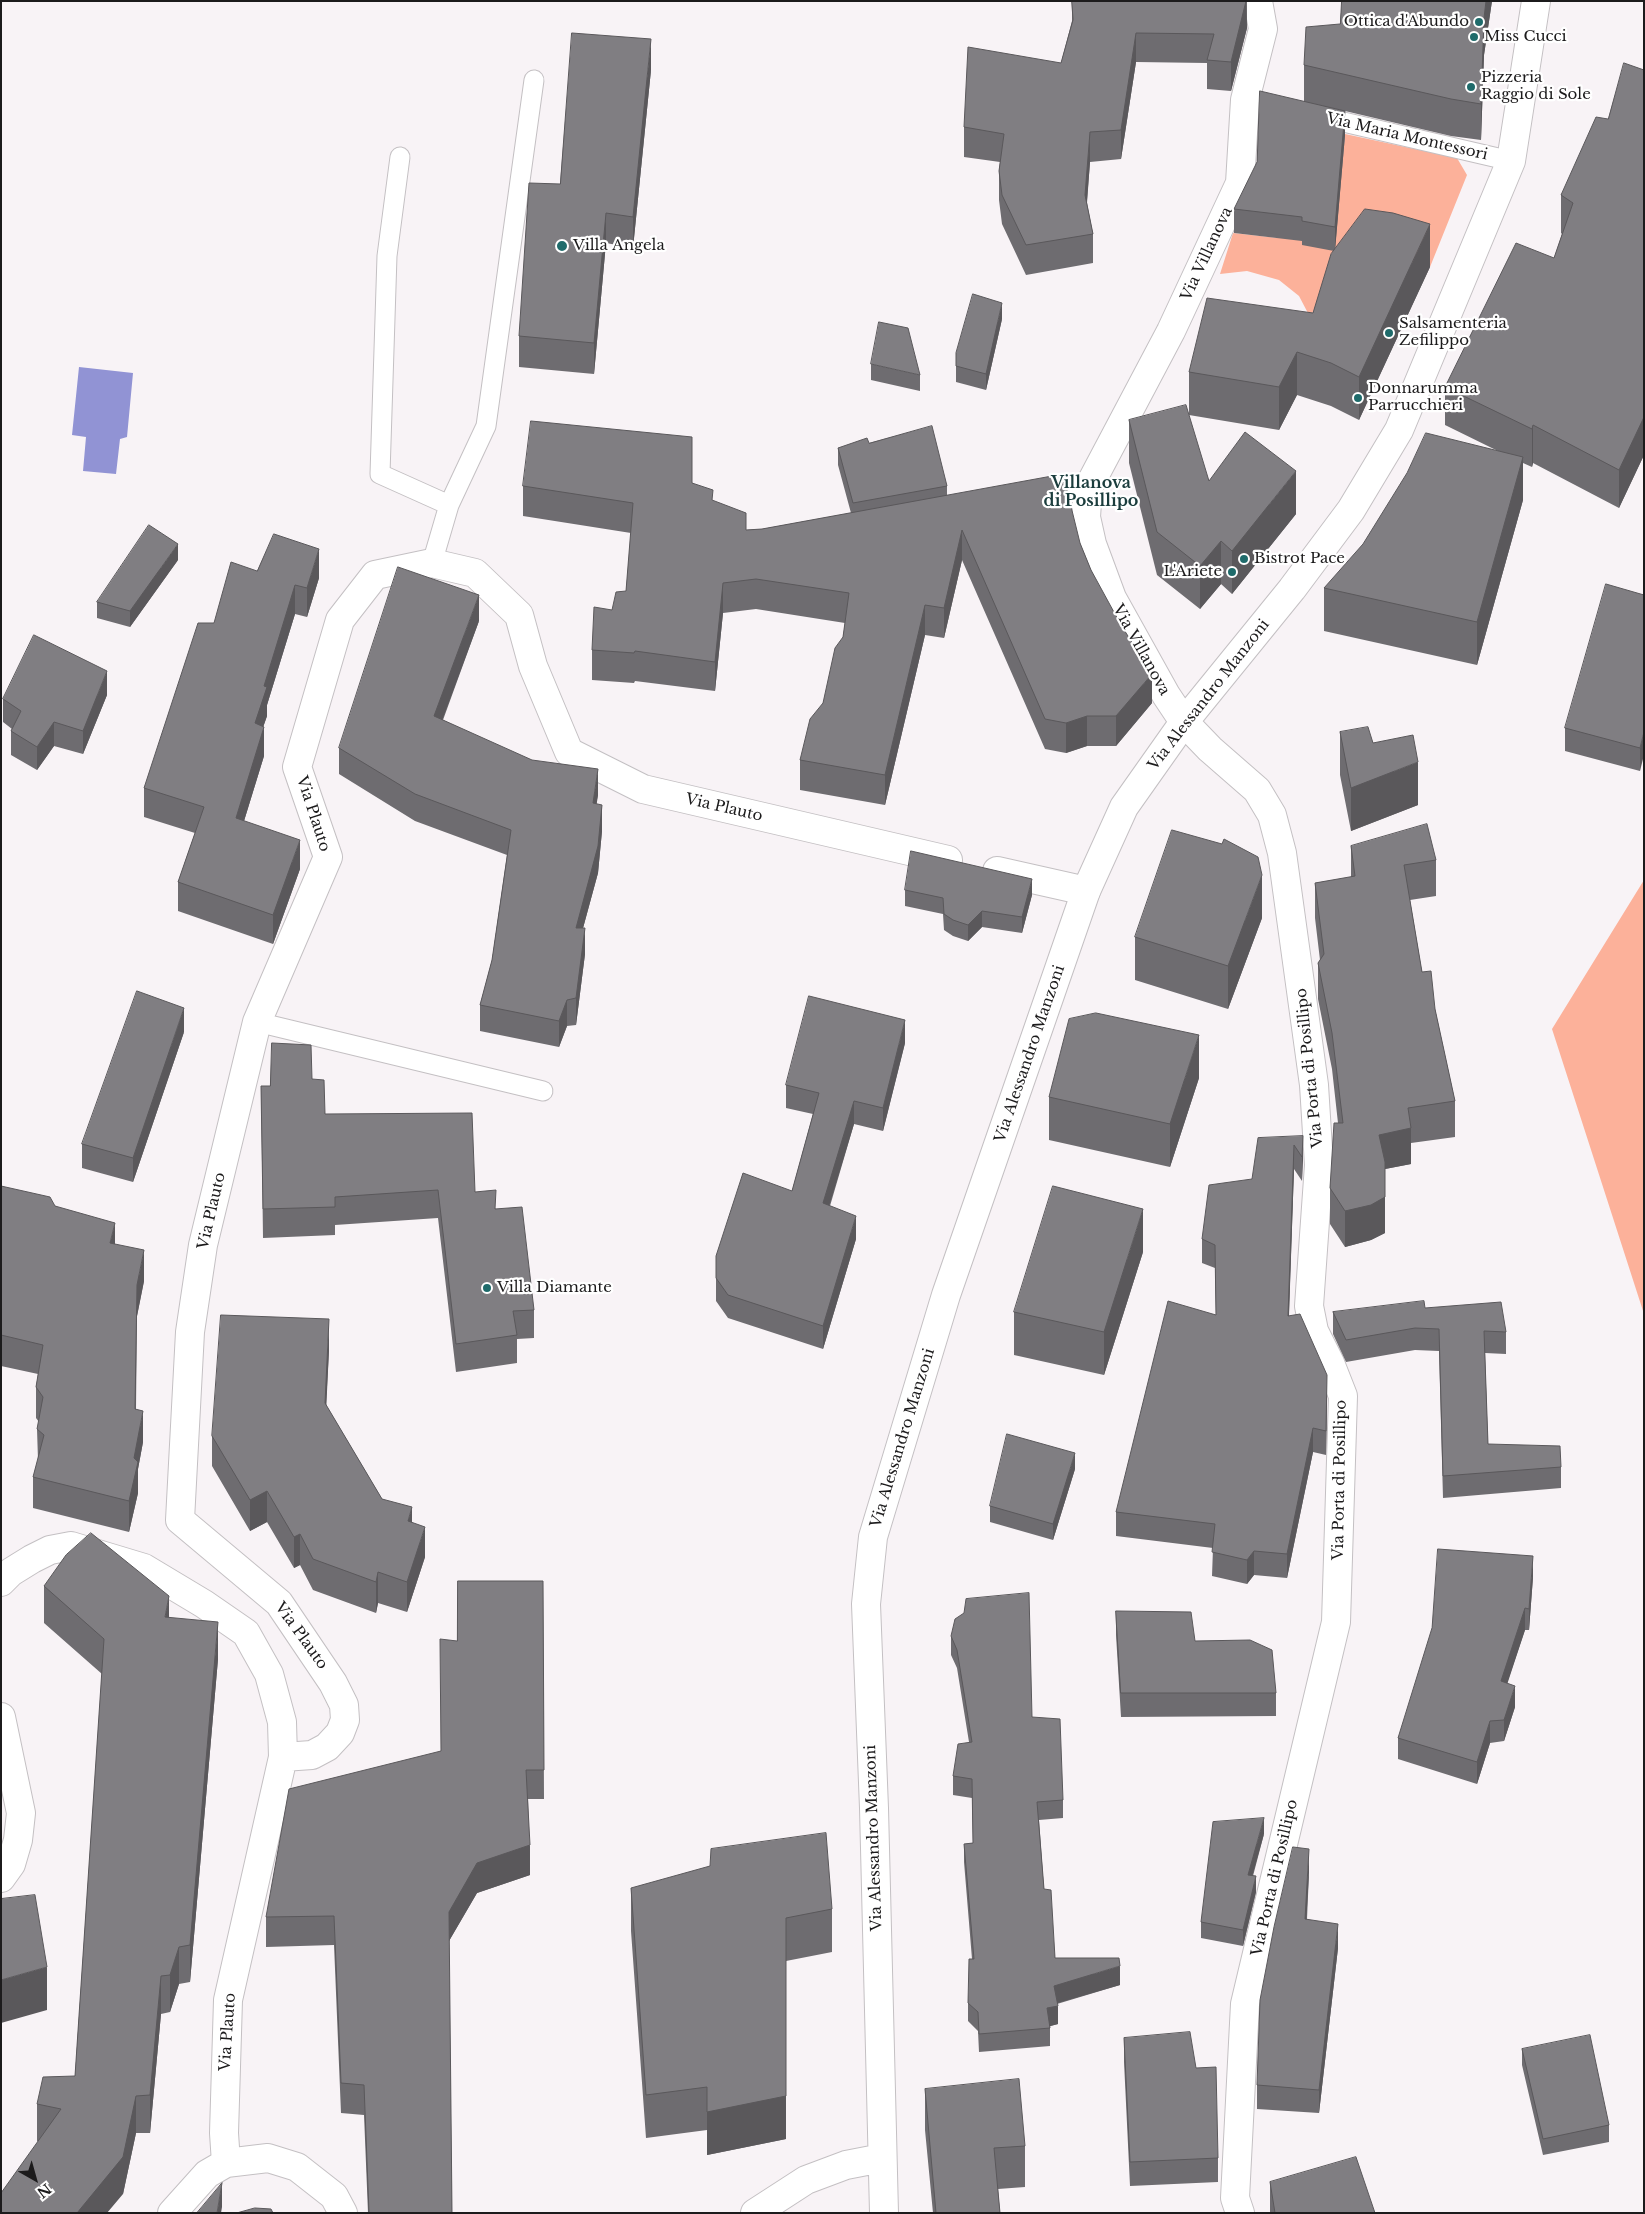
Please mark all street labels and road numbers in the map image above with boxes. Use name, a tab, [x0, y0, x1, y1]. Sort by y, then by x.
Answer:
street label: Via Maria Montessori	[1325, 110, 1489, 164]
street label: Via Villanova	[1177, 204, 1237, 304]
street label: Via Villanova	[1109, 601, 1173, 699]
street label: Via Alessandro Manzoni	[1144, 616, 1274, 774]
street label: Via Plauto	[292, 774, 334, 854]
street label: Via Plauto	[684, 790, 764, 826]
street label: Via Alessandro Manzoni	[991, 963, 1069, 1145]
street label: Via Porta di Posillipo	[1293, 987, 1327, 1149]
street label: Via Plauto	[194, 1171, 230, 1251]
street label: Via Alessandro Manzoni	[867, 1346, 939, 1530]
street label: Via Porta di Posillipo	[1330, 1400, 1350, 1560]
street label: Via Plauto	[271, 1599, 331, 1673]
street label: Via Alessandro Manzoni	[862, 1744, 886, 1932]
street label: Via Porta di Posillipo	[1248, 1798, 1302, 1958]
street label: Via Plauto	[216, 1992, 240, 2072]

